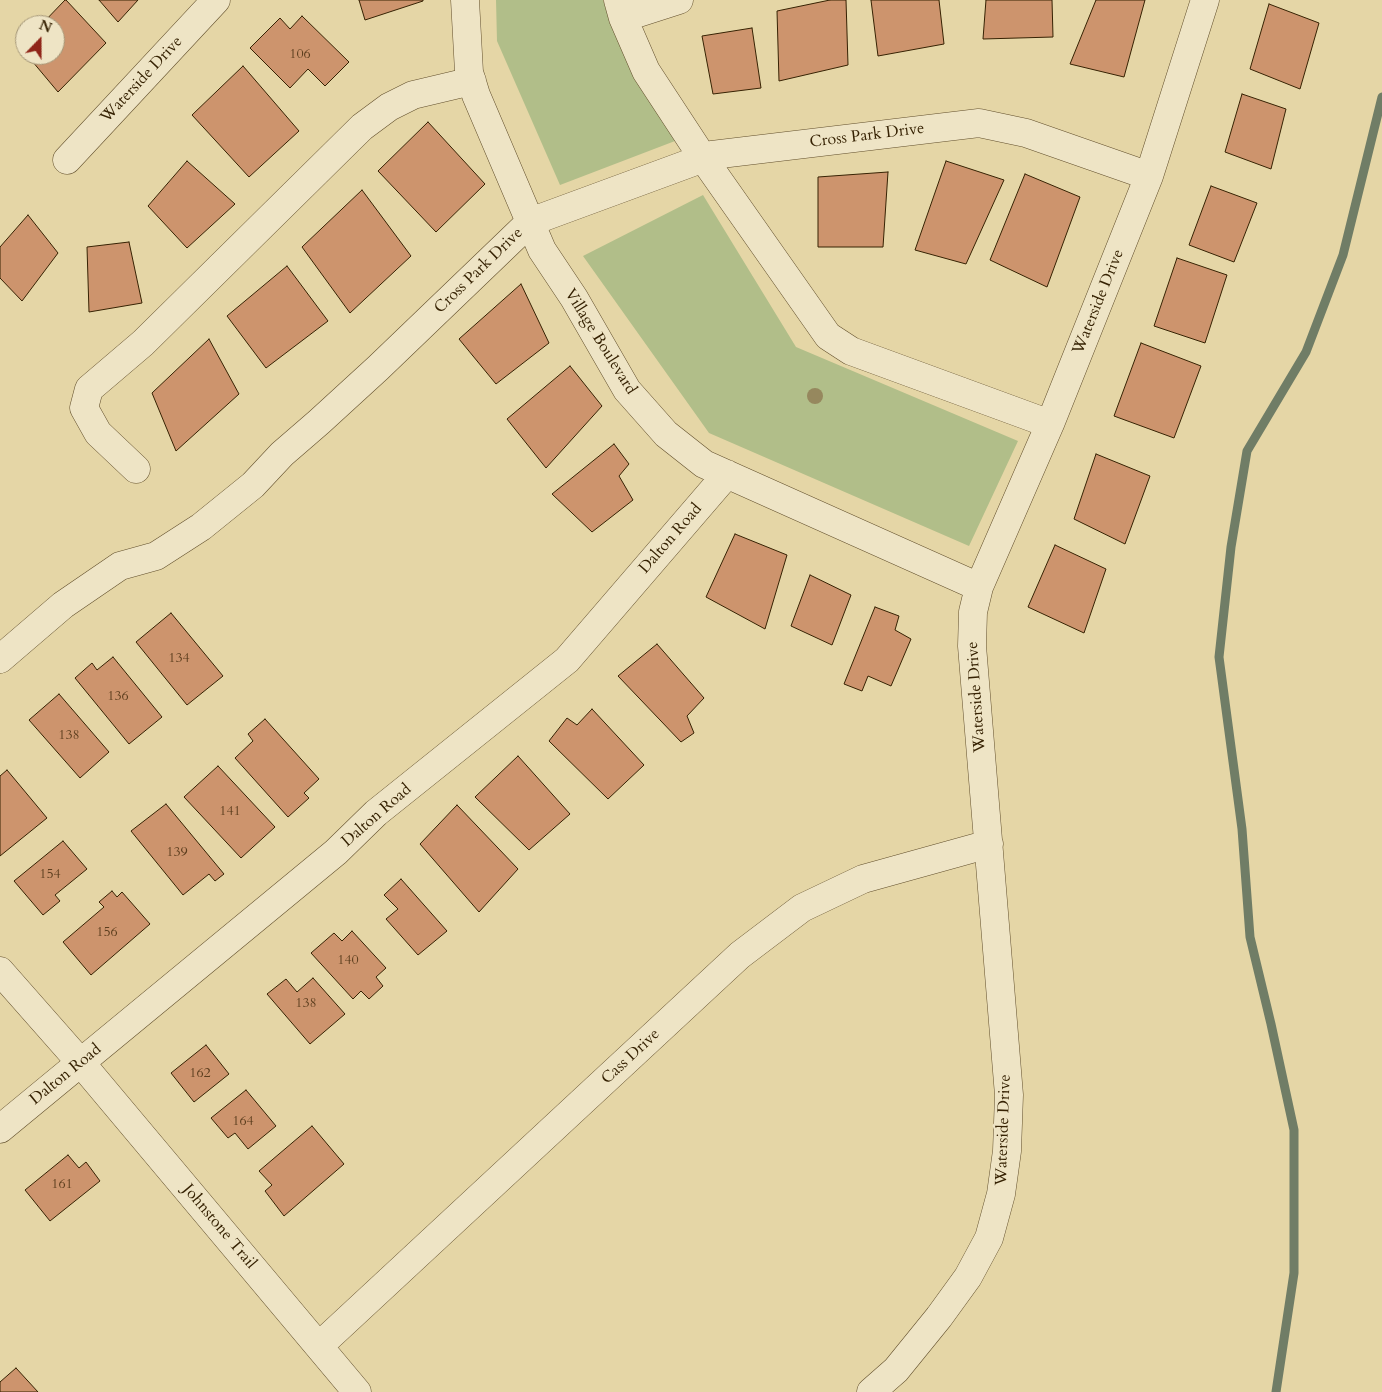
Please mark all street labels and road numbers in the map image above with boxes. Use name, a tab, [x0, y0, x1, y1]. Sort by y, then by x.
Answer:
street label: Waterside Drive	[97, 33, 187, 127]
street label: Cross Park Drive	[809, 119, 925, 153]
street label: Cross Park Drive	[431, 224, 527, 318]
street label: Waterside Drive	[1069, 247, 1129, 357]
street label: Village Boulevard	[560, 286, 640, 398]
street label: Dalton Road	[635, 500, 707, 578]
street label: Waterside Drive	[964, 641, 990, 753]
street label: Dalton Road	[338, 780, 416, 852]
street label: Cass Drive	[598, 1025, 664, 1089]
street label: Dalton Road	[26, 1040, 106, 1110]
street label: Waterside Drive	[992, 1074, 1016, 1186]
street label: Johnstone Trail	[178, 1181, 260, 1273]

